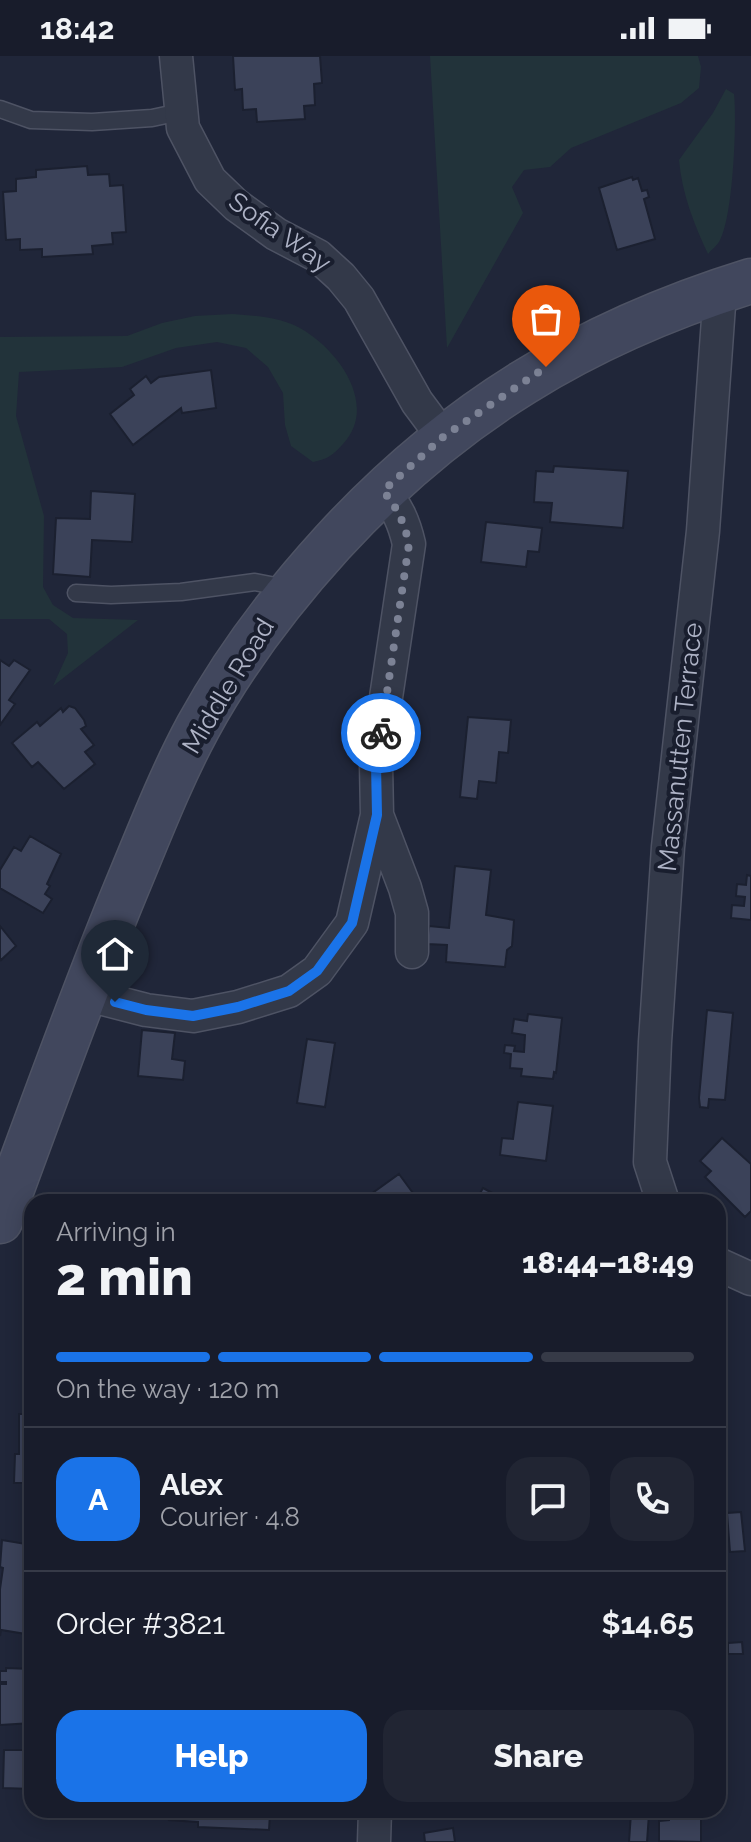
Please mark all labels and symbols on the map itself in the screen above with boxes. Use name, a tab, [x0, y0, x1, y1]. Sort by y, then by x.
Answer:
street label: Sofia Way	[223, 186, 337, 278]
pin	[512, 285, 580, 367]
street label: Middle Road	[176, 613, 280, 759]
street label: Massanutten Terrace	[652, 621, 708, 873]
courier	[341, 693, 421, 773]
pin	[81, 920, 149, 1002]

